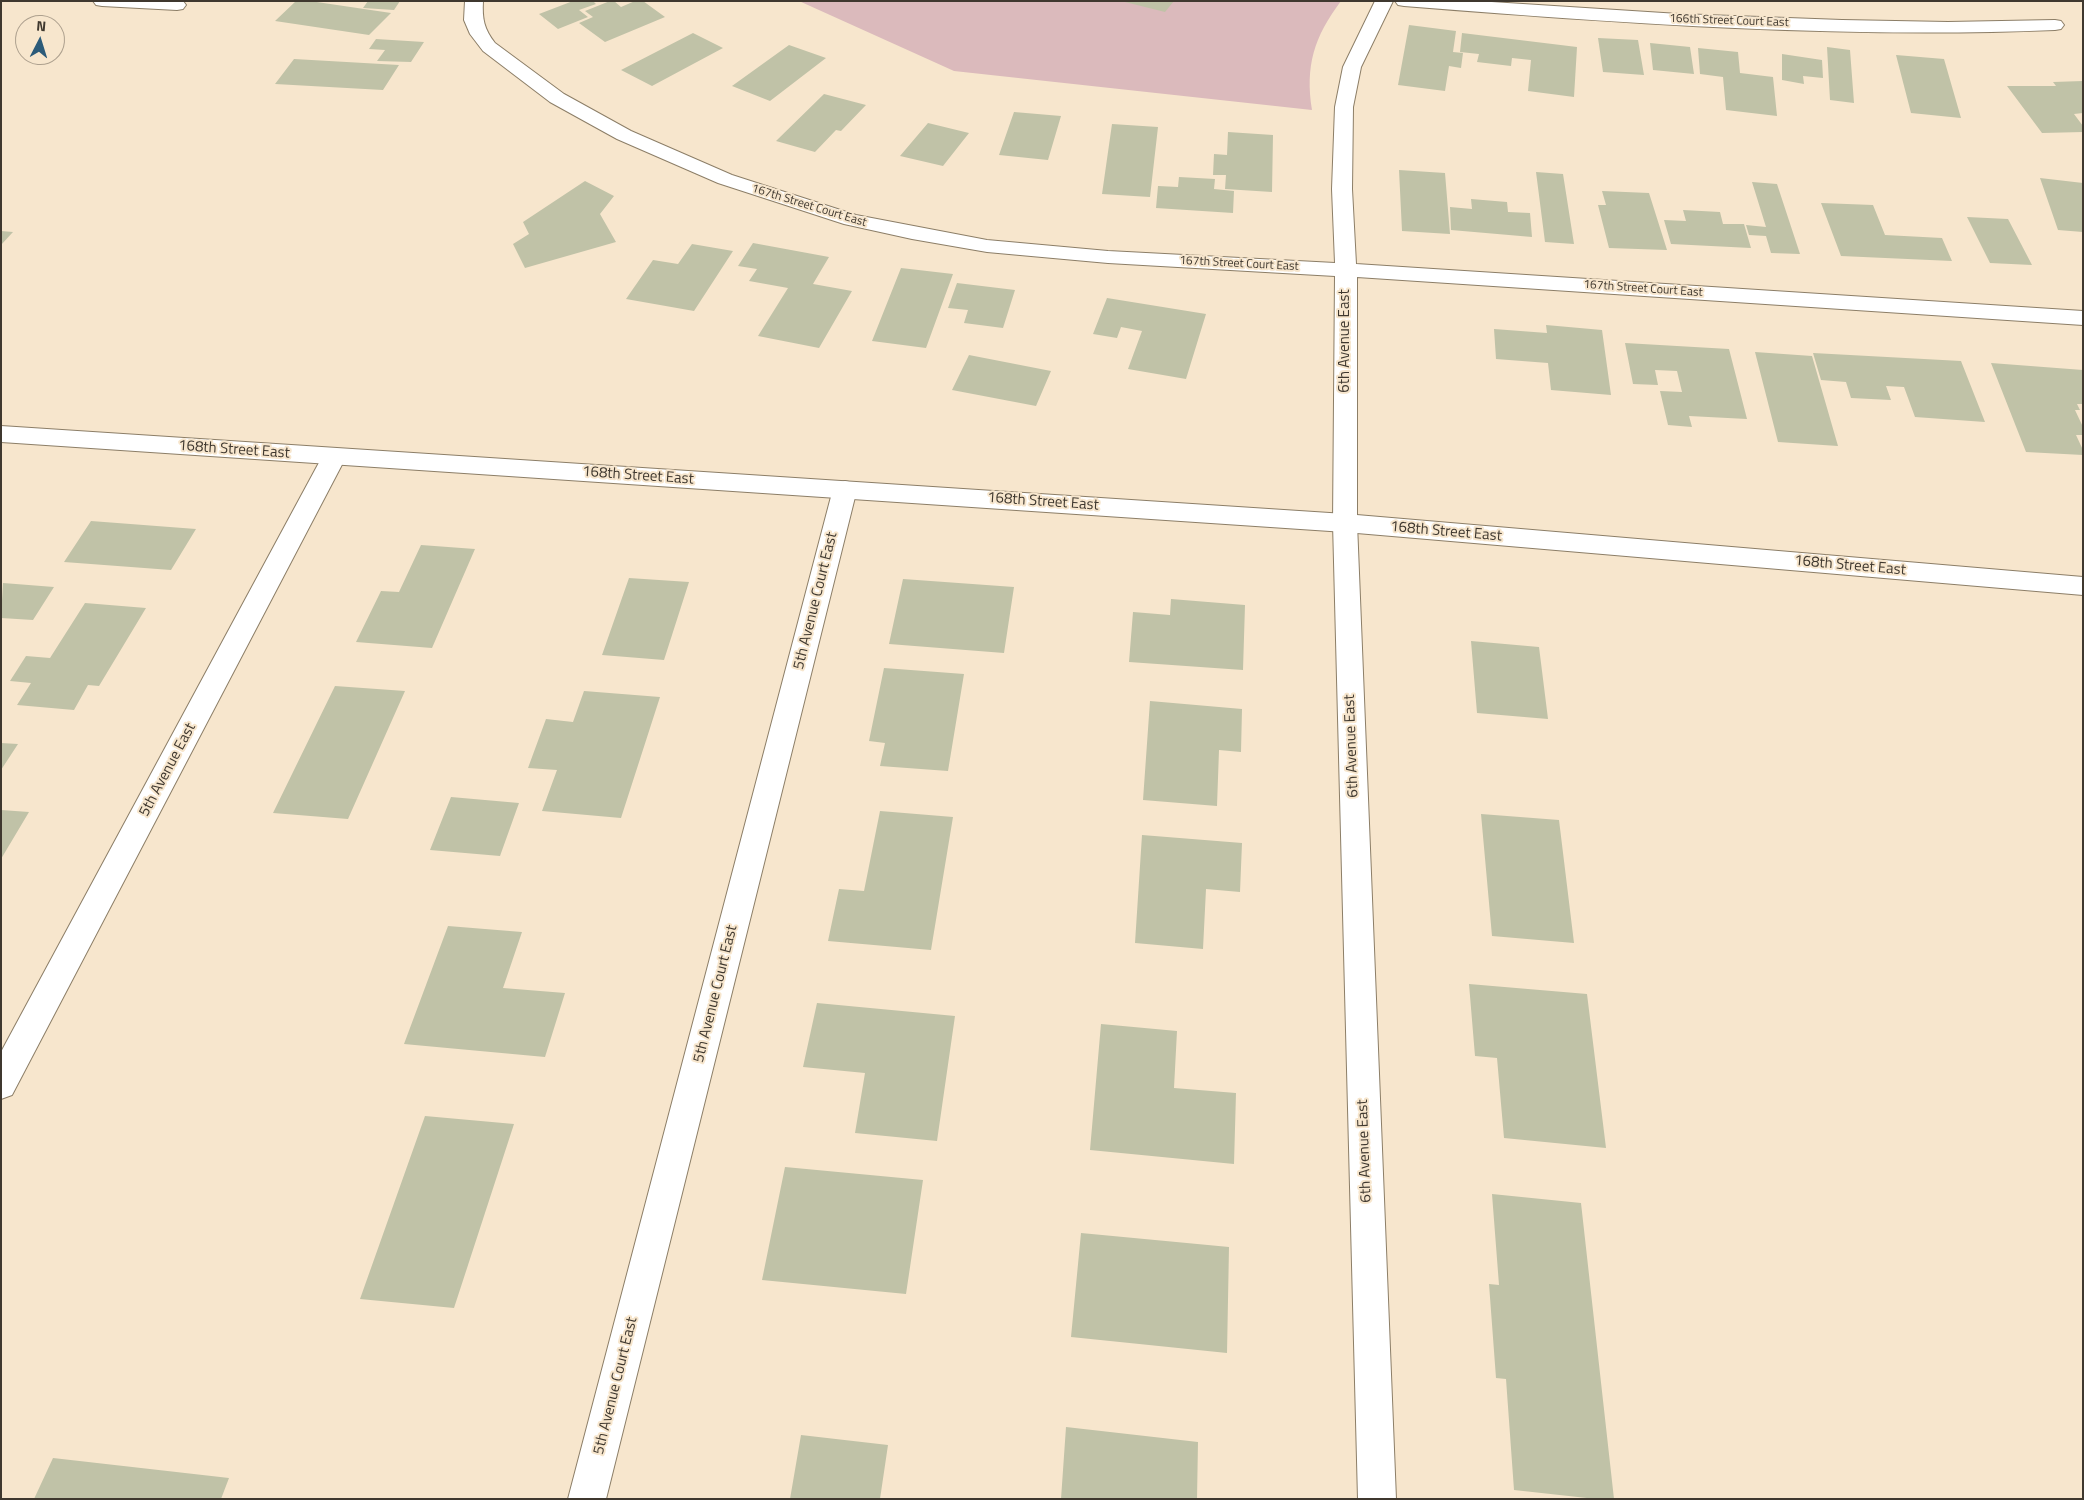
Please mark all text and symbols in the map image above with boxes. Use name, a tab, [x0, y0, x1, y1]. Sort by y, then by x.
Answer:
street label: 166th Street Court East	[1669, 12, 1789, 30]
north arrow	[15, 15, 65, 65]
text: N	[36, 15, 47, 36]
street label: 167th Street Court East	[750, 182, 868, 230]
street label: 167th Street Court East	[1179, 254, 1299, 274]
street label: 167th Street Court East	[1583, 278, 1703, 300]
street label: 6th Avenue East	[1336, 289, 1354, 393]
street label: 168th Street East	[178, 437, 290, 463]
street label: 168th Street East	[582, 463, 694, 489]
street label: 168th Street East	[987, 489, 1099, 515]
street label: 168th Street East	[1390, 518, 1502, 546]
street label: 5th Avenue Court East	[790, 530, 842, 672]
street label: 168th Street East	[1794, 552, 1906, 580]
street label: 6th Avenue East	[1341, 694, 1363, 798]
street label: 5th Avenue East	[136, 720, 200, 820]
street label: 5th Avenue Court East	[690, 923, 742, 1065]
street label: 6th Avenue East	[1354, 1099, 1376, 1203]
street label: 5th Avenue Court East	[590, 1315, 642, 1457]

